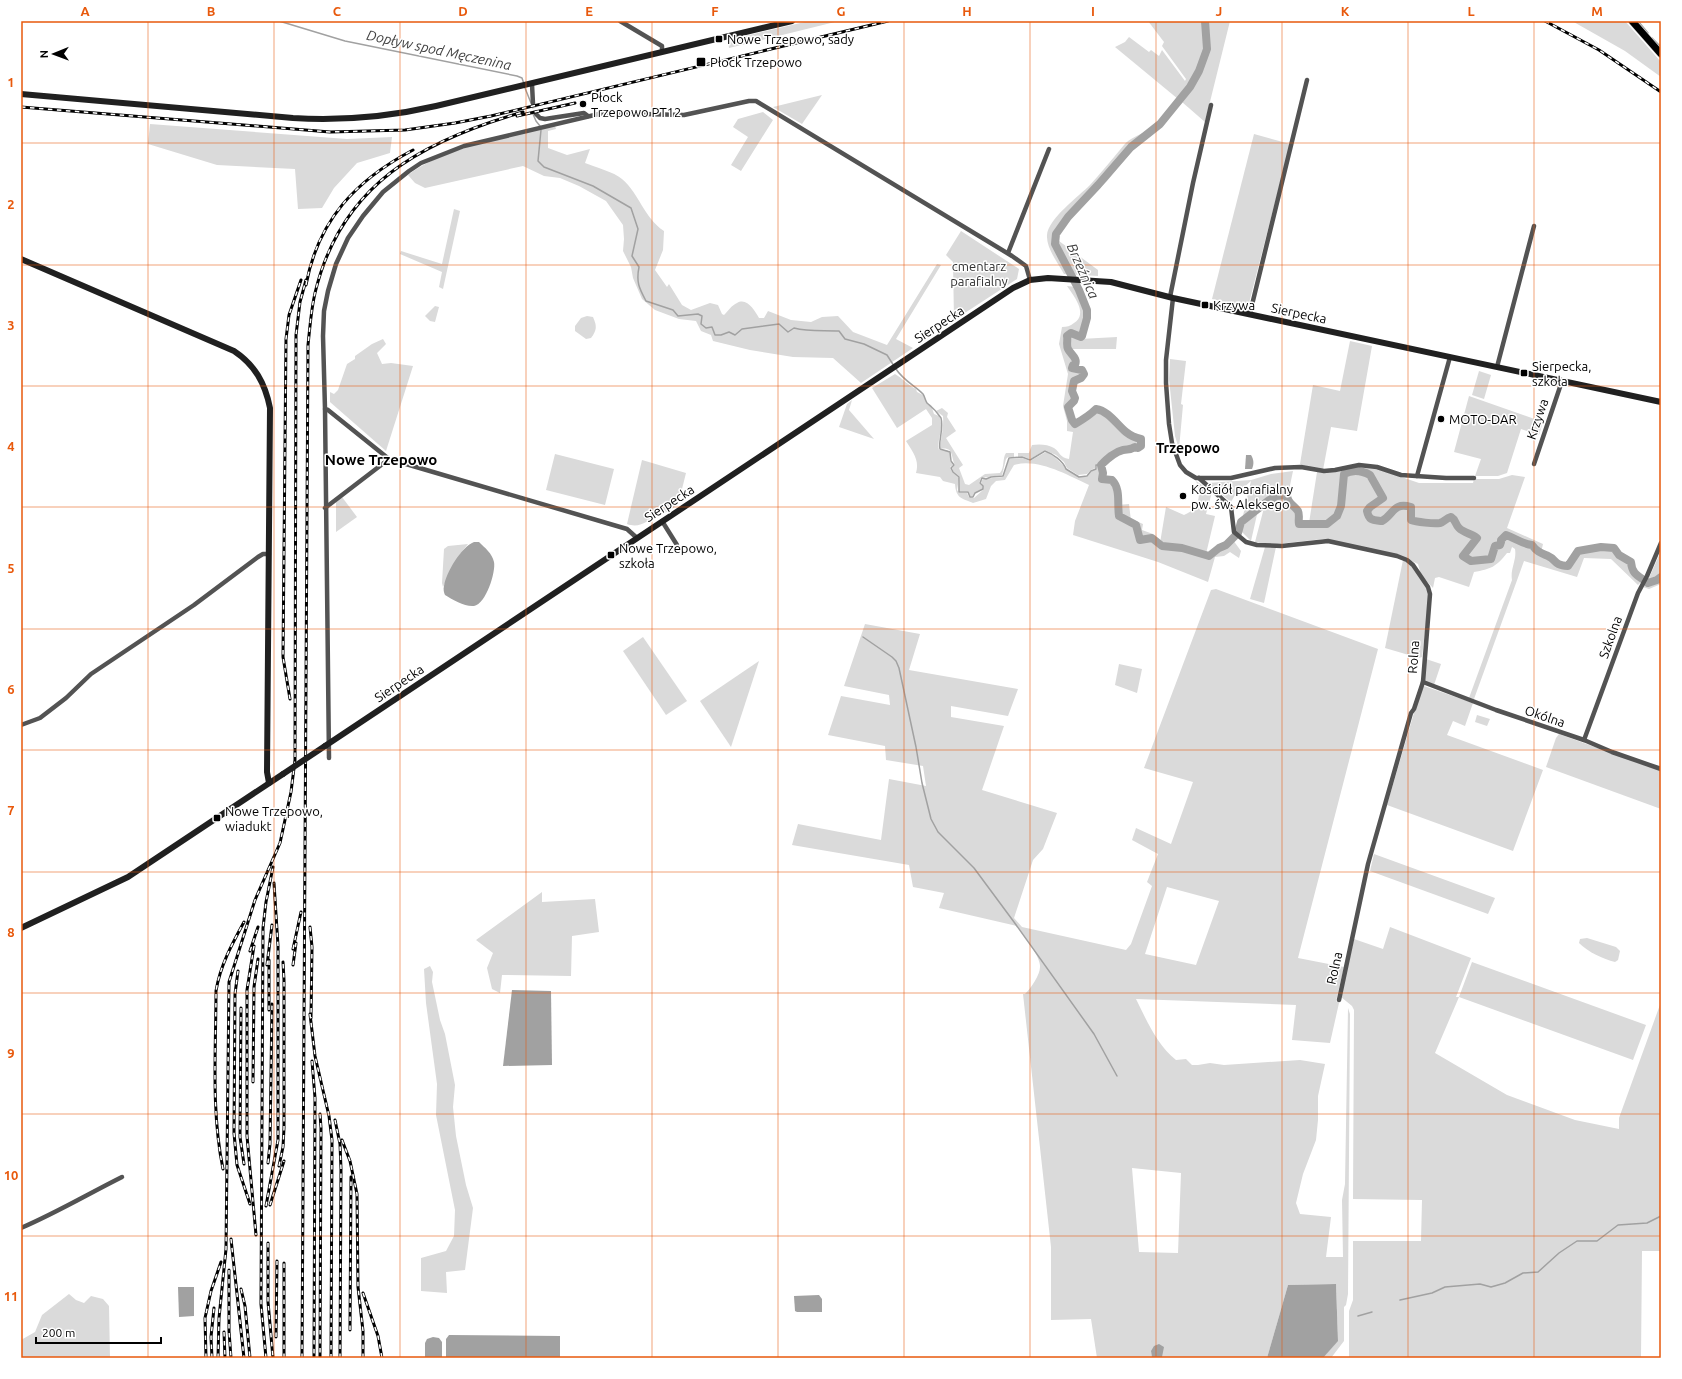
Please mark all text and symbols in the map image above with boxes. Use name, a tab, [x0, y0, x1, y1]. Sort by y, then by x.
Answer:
text: A	[80, 4, 90, 18]
text: B	[207, 4, 216, 18]
text: C	[333, 4, 342, 18]
text: D	[458, 4, 468, 18]
text: E	[585, 4, 593, 18]
text: F	[711, 4, 719, 18]
text: G	[837, 4, 846, 18]
text: H	[962, 4, 972, 18]
text: I	[1091, 4, 1095, 18]
text: J	[1216, 4, 1222, 18]
text: K	[1341, 4, 1350, 18]
text: L	[1467, 4, 1475, 18]
text: M	[1591, 4, 1603, 18]
water label: Dopływ spod Męczenina	[365, 27, 513, 73]
place label: Nowe Trzepowo, sady	[727, 32, 854, 47]
north arrow	[34, 34, 74, 74]
marker: Nowe Trzepowo, sady	[714, 34, 724, 44]
text: N	[38, 50, 50, 58]
place label: Płock Trzepowo	[710, 55, 802, 69]
marker: Płock Trzepowo	[695, 56, 707, 68]
text: 1	[7, 75, 15, 89]
place label: Płock Trzepowo PT12	[591, 90, 681, 119]
marker: Płock Trzepowo PT12	[578, 99, 588, 109]
text: 2	[7, 197, 15, 211]
water label: Brzeźnica	[1064, 241, 1102, 302]
park label: cmentarz parafialny	[950, 259, 1008, 288]
place label: Krzywa	[1213, 298, 1255, 312]
marker: Krzywa	[1200, 300, 1210, 310]
street label: Sierpecka	[1270, 300, 1328, 326]
street label: Sierpecka	[912, 303, 966, 345]
text: 3	[7, 318, 15, 332]
place label: Sierpecka, szkoła	[1532, 359, 1591, 388]
marker: Sierpecka, szkoła	[1519, 368, 1529, 378]
street label: Krzywa	[1524, 397, 1550, 441]
place label: MOTO-DAR	[1449, 412, 1517, 426]
marker: MOTO-DAR	[1436, 414, 1446, 424]
text: 4	[7, 439, 15, 453]
district label: Trzepowo	[1156, 440, 1220, 456]
district label: Nowe Trzepowo	[325, 451, 437, 468]
street label: Sierpecka	[642, 482, 696, 524]
place label: Kościół parafialny pw. św. Aleksego	[1191, 482, 1293, 511]
marker: Kościół parafialny pw. św. Aleksego	[1178, 491, 1188, 501]
place label: Nowe Trzepowo, szkoła	[619, 541, 717, 570]
marker: Nowe Trzepowo, szkoła	[606, 550, 616, 560]
text: 5	[7, 561, 15, 575]
street label: Szkolna	[1596, 614, 1624, 660]
street label: Rolna	[1405, 640, 1421, 674]
street label: Sierpecka	[372, 662, 426, 704]
text: 6	[7, 682, 15, 696]
street label: Okólna	[1523, 703, 1567, 729]
text: 7	[7, 803, 15, 817]
place label: Nowe Trzepowo, wiadukt	[225, 804, 323, 833]
marker: Nowe Trzepowo, wiadukt	[212, 813, 222, 823]
text: 8	[7, 925, 15, 939]
street label: Rolna	[1323, 950, 1345, 986]
text: 9	[7, 1046, 15, 1060]
text: 10	[4, 1168, 18, 1182]
text: 11	[4, 1289, 18, 1303]
scale bar	[36, 1319, 161, 1345]
text: 200 m	[42, 1326, 75, 1339]

